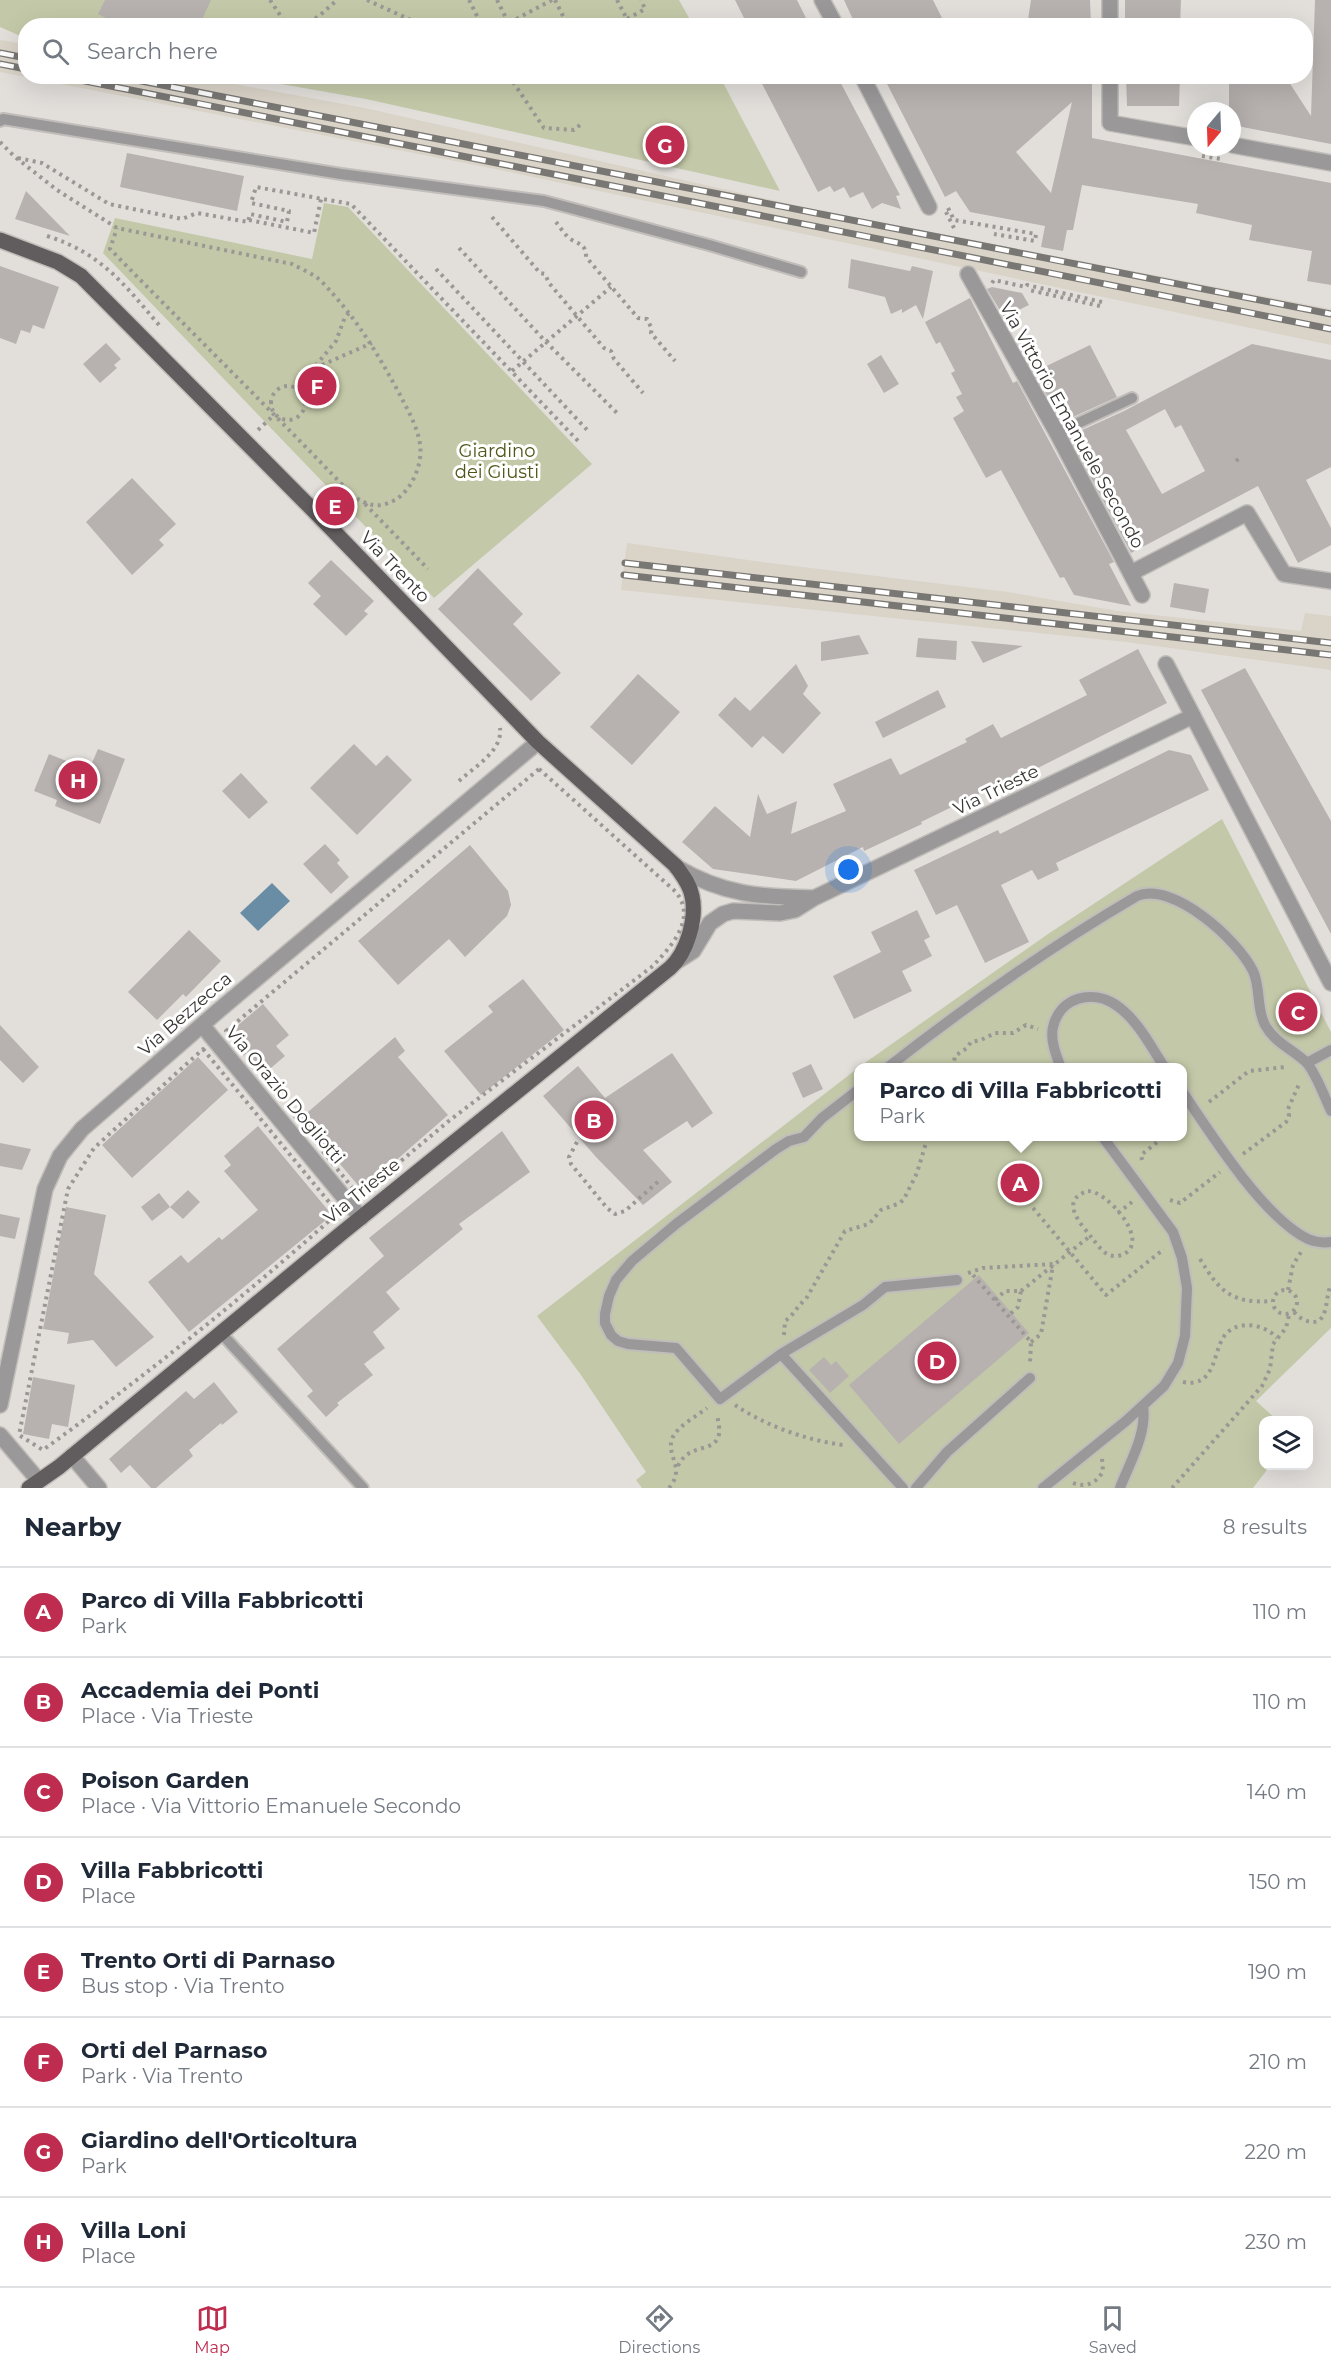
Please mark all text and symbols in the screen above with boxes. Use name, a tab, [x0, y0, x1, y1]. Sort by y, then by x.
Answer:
search box	[18, 18, 1313, 84]
icon: search	[39, 35, 72, 68]
text: Search here	[87, 38, 218, 65]
north arrow	[1187, 102, 1241, 156]
pin: G	[646, 122, 684, 168]
street label: Via Vittorio Emanuele Secondo	[995, 298, 1149, 552]
pin: F	[298, 364, 336, 408]
park label: Giardino dei Giusti	[455, 440, 539, 483]
pin: E	[316, 484, 354, 528]
street label: Via Trento	[356, 527, 434, 607]
pin: H	[58, 758, 98, 802]
street label: Via Trieste	[950, 760, 1042, 820]
your location	[834, 855, 863, 884]
street label: Via Bezzecca	[134, 967, 236, 1061]
pin: C	[1278, 990, 1318, 1034]
street label: Via Orazio Dogliotti	[221, 1022, 349, 1168]
popup	[854, 1063, 1187, 1141]
text: Parco di Villa Fabbricotti	[879, 1077, 1162, 1104]
pin: B	[574, 1098, 614, 1142]
text: Park	[879, 1104, 925, 1128]
street label: Via Trieste	[319, 1153, 405, 1228]
pin: A	[1000, 1160, 1040, 1206]
pin: D	[918, 1338, 956, 1384]
map controls	[1259, 1416, 1313, 1470]
button: layers	[1259, 1416, 1313, 1470]
text: Nearby	[24, 1511, 121, 1543]
text: 8 results	[1223, 1515, 1307, 1539]
text: Parco di Villa Fabbricotti	[81, 1587, 364, 1614]
text: A	[36, 1600, 51, 1624]
text: 110 m	[1253, 1600, 1307, 1624]
text: Park	[81, 1614, 127, 1638]
text: Accademia dei Ponti	[81, 1677, 319, 1704]
text: B	[36, 1690, 51, 1714]
text: 110 m	[1253, 1690, 1307, 1714]
text: Place · Via Trieste	[81, 1704, 253, 1728]
text: Poison Garden	[81, 1767, 250, 1794]
text: C	[36, 1780, 51, 1804]
text: 140 m	[1247, 1780, 1307, 1804]
text: Place · Via Vittorio Emanuele Secondo	[81, 1794, 461, 1818]
text: Villa Fabbricotti	[81, 1857, 263, 1884]
text: D	[35, 1870, 52, 1894]
text: 150 m	[1249, 1870, 1307, 1894]
text: Place	[81, 1884, 136, 1908]
text: Trento Orti di Parnaso	[81, 1947, 335, 1974]
text: E	[37, 1960, 50, 1984]
text: 190 m	[1248, 1960, 1307, 1984]
text: Bus stop · Via Trento	[81, 1974, 285, 1998]
text: Orti del Parnaso	[81, 2037, 267, 2064]
text: F	[37, 2050, 50, 2074]
text: 210 m	[1249, 2050, 1307, 2074]
text: Park · Via Trento	[81, 2064, 243, 2088]
text: Giardino dell'Orticoltura	[81, 2127, 358, 2154]
text: G	[36, 2140, 51, 2164]
text: 220 m	[1245, 2140, 1307, 2164]
text: Park	[81, 2154, 127, 2178]
text: Villa Loni	[81, 2217, 186, 2244]
text: H	[35, 2230, 52, 2254]
text: 230 m	[1245, 2230, 1307, 2254]
text: Place	[81, 2244, 136, 2268]
tab: Map	[194, 2302, 230, 2357]
tab: Directions	[618, 2302, 700, 2357]
tab: Saved	[1089, 2302, 1137, 2357]

